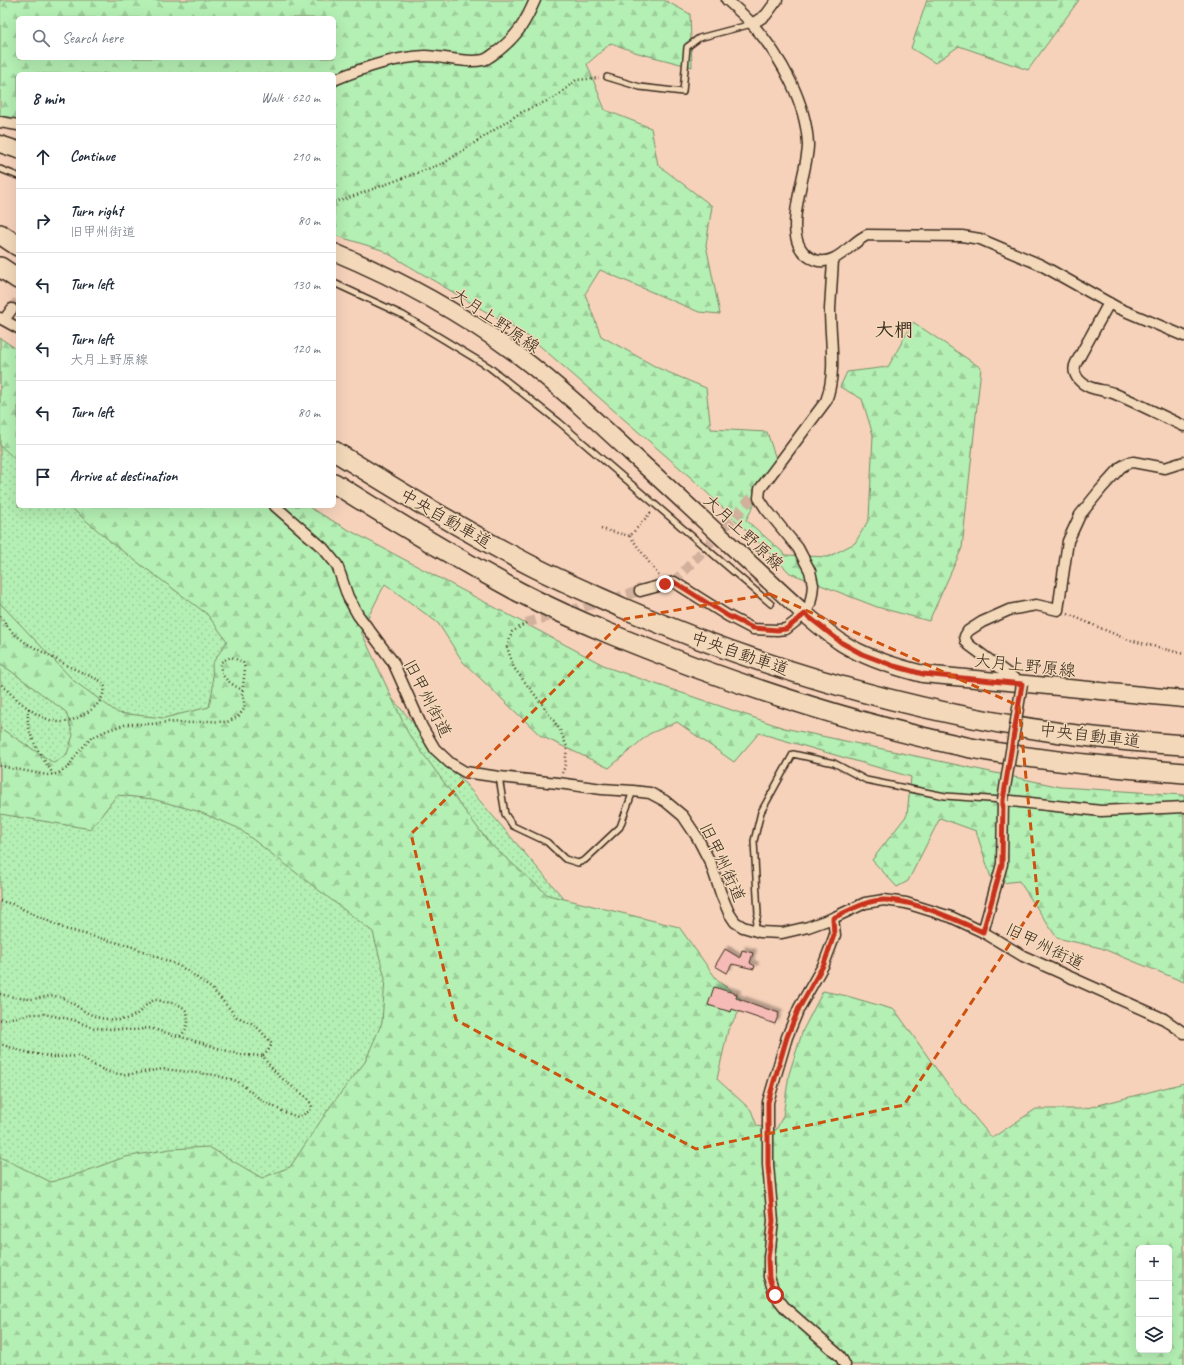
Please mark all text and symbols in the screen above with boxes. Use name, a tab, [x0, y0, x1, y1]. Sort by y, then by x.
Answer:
search box	[16, 16, 336, 60]
icon: search	[30, 27, 52, 49]
text: Search here	[62, 29, 123, 48]
text: 8 min	[32, 88, 65, 109]
text: Walk · 620 m	[261, 90, 320, 106]
icon: ahead	[32, 146, 54, 168]
text: Continue	[70, 147, 115, 166]
text: 210 m	[292, 149, 320, 165]
text: Turn right	[70, 202, 123, 221]
icon: right	[32, 210, 54, 232]
text: 80 m	[298, 213, 320, 229]
text: 旧甲州街道	[70, 224, 135, 240]
icon: left	[32, 274, 54, 296]
text: Turn left	[70, 275, 113, 294]
text: 130 m	[292, 277, 320, 293]
street label: 大月上野原線	[448, 283, 544, 358]
district label: 大椚	[875, 318, 913, 342]
text: Turn left	[70, 330, 113, 349]
icon: left	[32, 338, 54, 360]
text: 120 m	[292, 341, 320, 357]
text: 大月上野原線	[70, 352, 148, 368]
icon: left	[32, 402, 54, 424]
text: Turn left	[70, 403, 113, 422]
text: 80 m	[298, 405, 320, 421]
icon: arrive	[32, 466, 54, 488]
text: Arrive at destination	[70, 467, 177, 486]
street label: 中央自動車道	[396, 484, 495, 553]
street label: 大月上野原線	[699, 490, 788, 575]
route end	[656, 575, 674, 593]
street label: 中央自動車道	[688, 627, 791, 680]
street label: 大月上野原線	[973, 650, 1077, 681]
street label: 旧甲州街道	[399, 656, 456, 741]
street label: 中央自動車道	[1038, 719, 1142, 752]
street label: 旧甲州街道	[695, 819, 750, 905]
street label: 旧甲州街道	[1002, 918, 1088, 975]
map controls	[1136, 1245, 1172, 1353]
button: +	[1136, 1245, 1172, 1281]
button: −	[1136, 1281, 1172, 1317]
route start	[766, 1286, 784, 1304]
button: layers	[1136, 1317, 1172, 1353]

